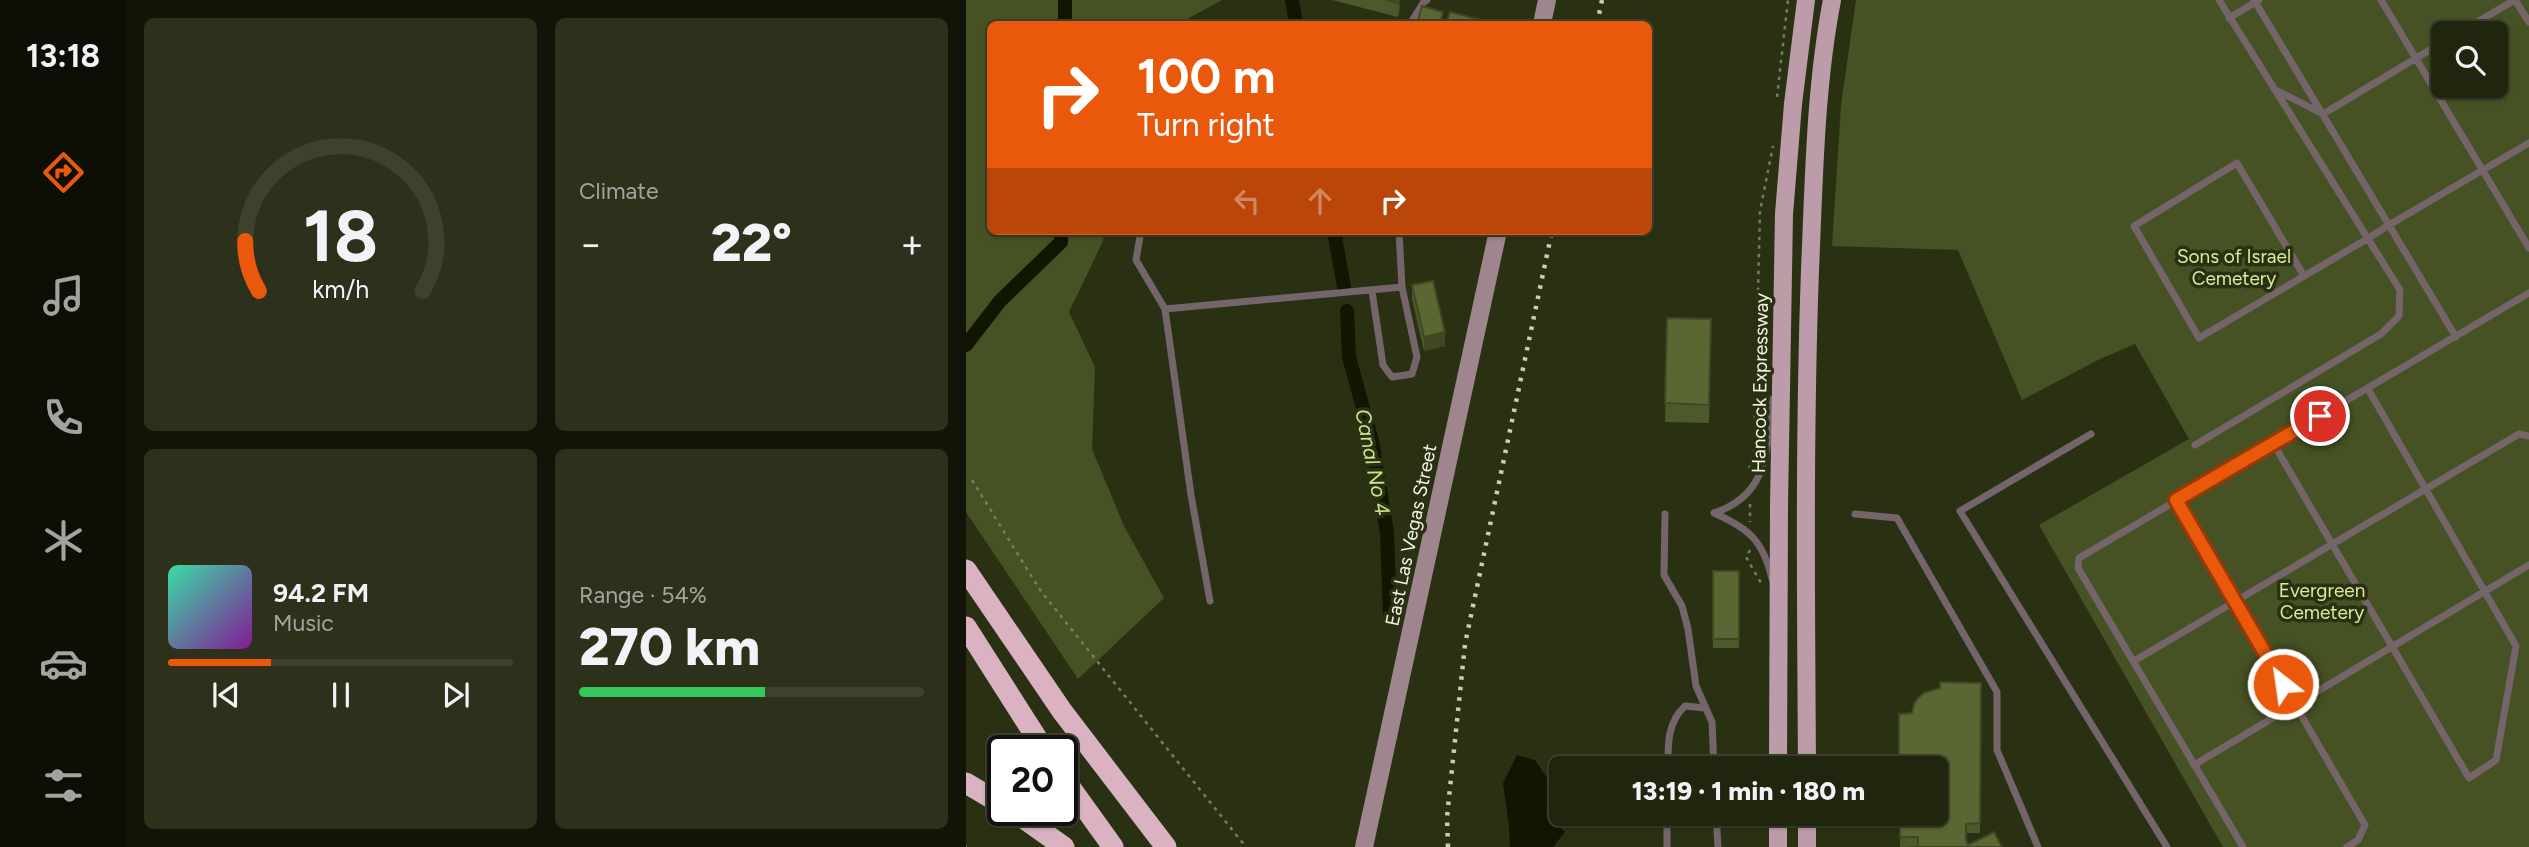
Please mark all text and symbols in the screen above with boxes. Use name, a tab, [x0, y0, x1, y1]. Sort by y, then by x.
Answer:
map controls	[2431, 21, 2508, 98]
button: search	[2431, 21, 2508, 98]
text: 13:18	[26, 37, 100, 75]
text: 100 m	[1137, 46, 1276, 105]
icon: right	[1022, 49, 1113, 140]
text: Turn right	[1137, 106, 1275, 144]
icon: directions	[39, 148, 88, 197]
text: Climate	[579, 177, 658, 205]
icon: left	[1228, 182, 1266, 220]
icon: ahead	[1301, 182, 1339, 220]
icon: right	[1374, 182, 1412, 220]
text: 18	[303, 192, 378, 279]
text: 22°	[711, 212, 792, 274]
text: −	[579, 221, 603, 267]
text: +	[900, 221, 924, 267]
park label: Sons of Israel Cemetery	[2177, 245, 2291, 290]
icon: music	[39, 271, 88, 320]
text: km/h	[312, 273, 369, 303]
street label: Hancock Expressway	[1747, 293, 1773, 473]
pin	[2290, 386, 2350, 446]
icon: phone	[39, 393, 88, 442]
icon: arrive	[2301, 397, 2339, 435]
water label: Canal No 4	[1350, 407, 1396, 517]
street label: East Las Vegas Street	[1381, 442, 1441, 628]
icon: climate	[39, 516, 88, 565]
text: 94.2 FM	[273, 577, 369, 609]
park label: Evergreen Cemetery	[2279, 579, 2365, 624]
text: Range · 54%	[579, 581, 707, 609]
text: Music	[273, 609, 334, 637]
text: 270 km	[579, 616, 760, 678]
icon: car	[39, 639, 88, 688]
position arrow	[2246, 647, 2320, 721]
icon: previous	[207, 676, 245, 714]
icon: pause	[322, 676, 360, 714]
icon: next	[437, 676, 475, 714]
speed limit sign: 20	[987, 735, 1078, 826]
icon: filters	[39, 761, 88, 810]
text: 13:19 · 1 min · 180 m	[1632, 775, 1865, 807]

